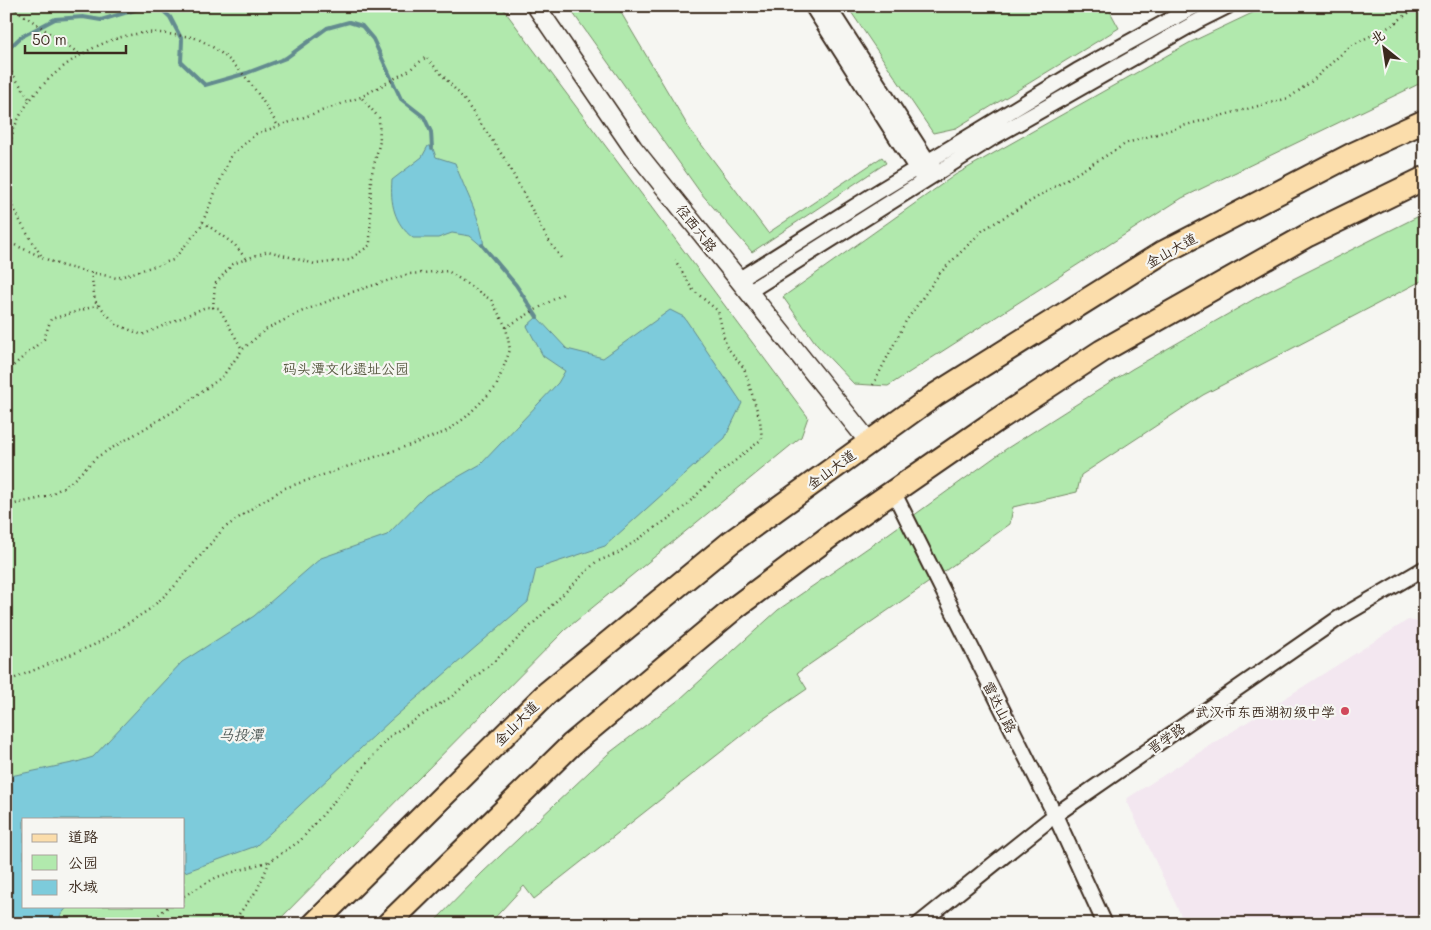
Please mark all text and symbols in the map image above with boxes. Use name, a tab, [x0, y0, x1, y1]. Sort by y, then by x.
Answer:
scale bar	[25, 22, 126, 54]
north arrow	[1358, 22, 1408, 72]
text: 北	[1366, 25, 1388, 48]
text: 50 m	[32, 29, 67, 49]
street label: 径西六路	[672, 200, 722, 256]
street label: 金山大道	[1142, 228, 1200, 272]
park label: 码头潭文化遗址公园	[283, 359, 409, 378]
street label: 金山大道	[803, 445, 859, 493]
street label: 雷达山路	[979, 678, 1021, 736]
street label: 金山大道	[489, 696, 543, 750]
place label: 武汉市东西湖初级中学	[1195, 702, 1335, 721]
marker: 武汉市东西湖初级中学	[1339, 705, 1351, 717]
street label: 晋学路	[1143, 718, 1189, 758]
water label: 马投潭	[218, 724, 265, 744]
legend	[22, 818, 185, 908]
text: 道路	[68, 826, 98, 846]
text: 公园	[68, 852, 98, 872]
text: 水域	[68, 876, 98, 896]

